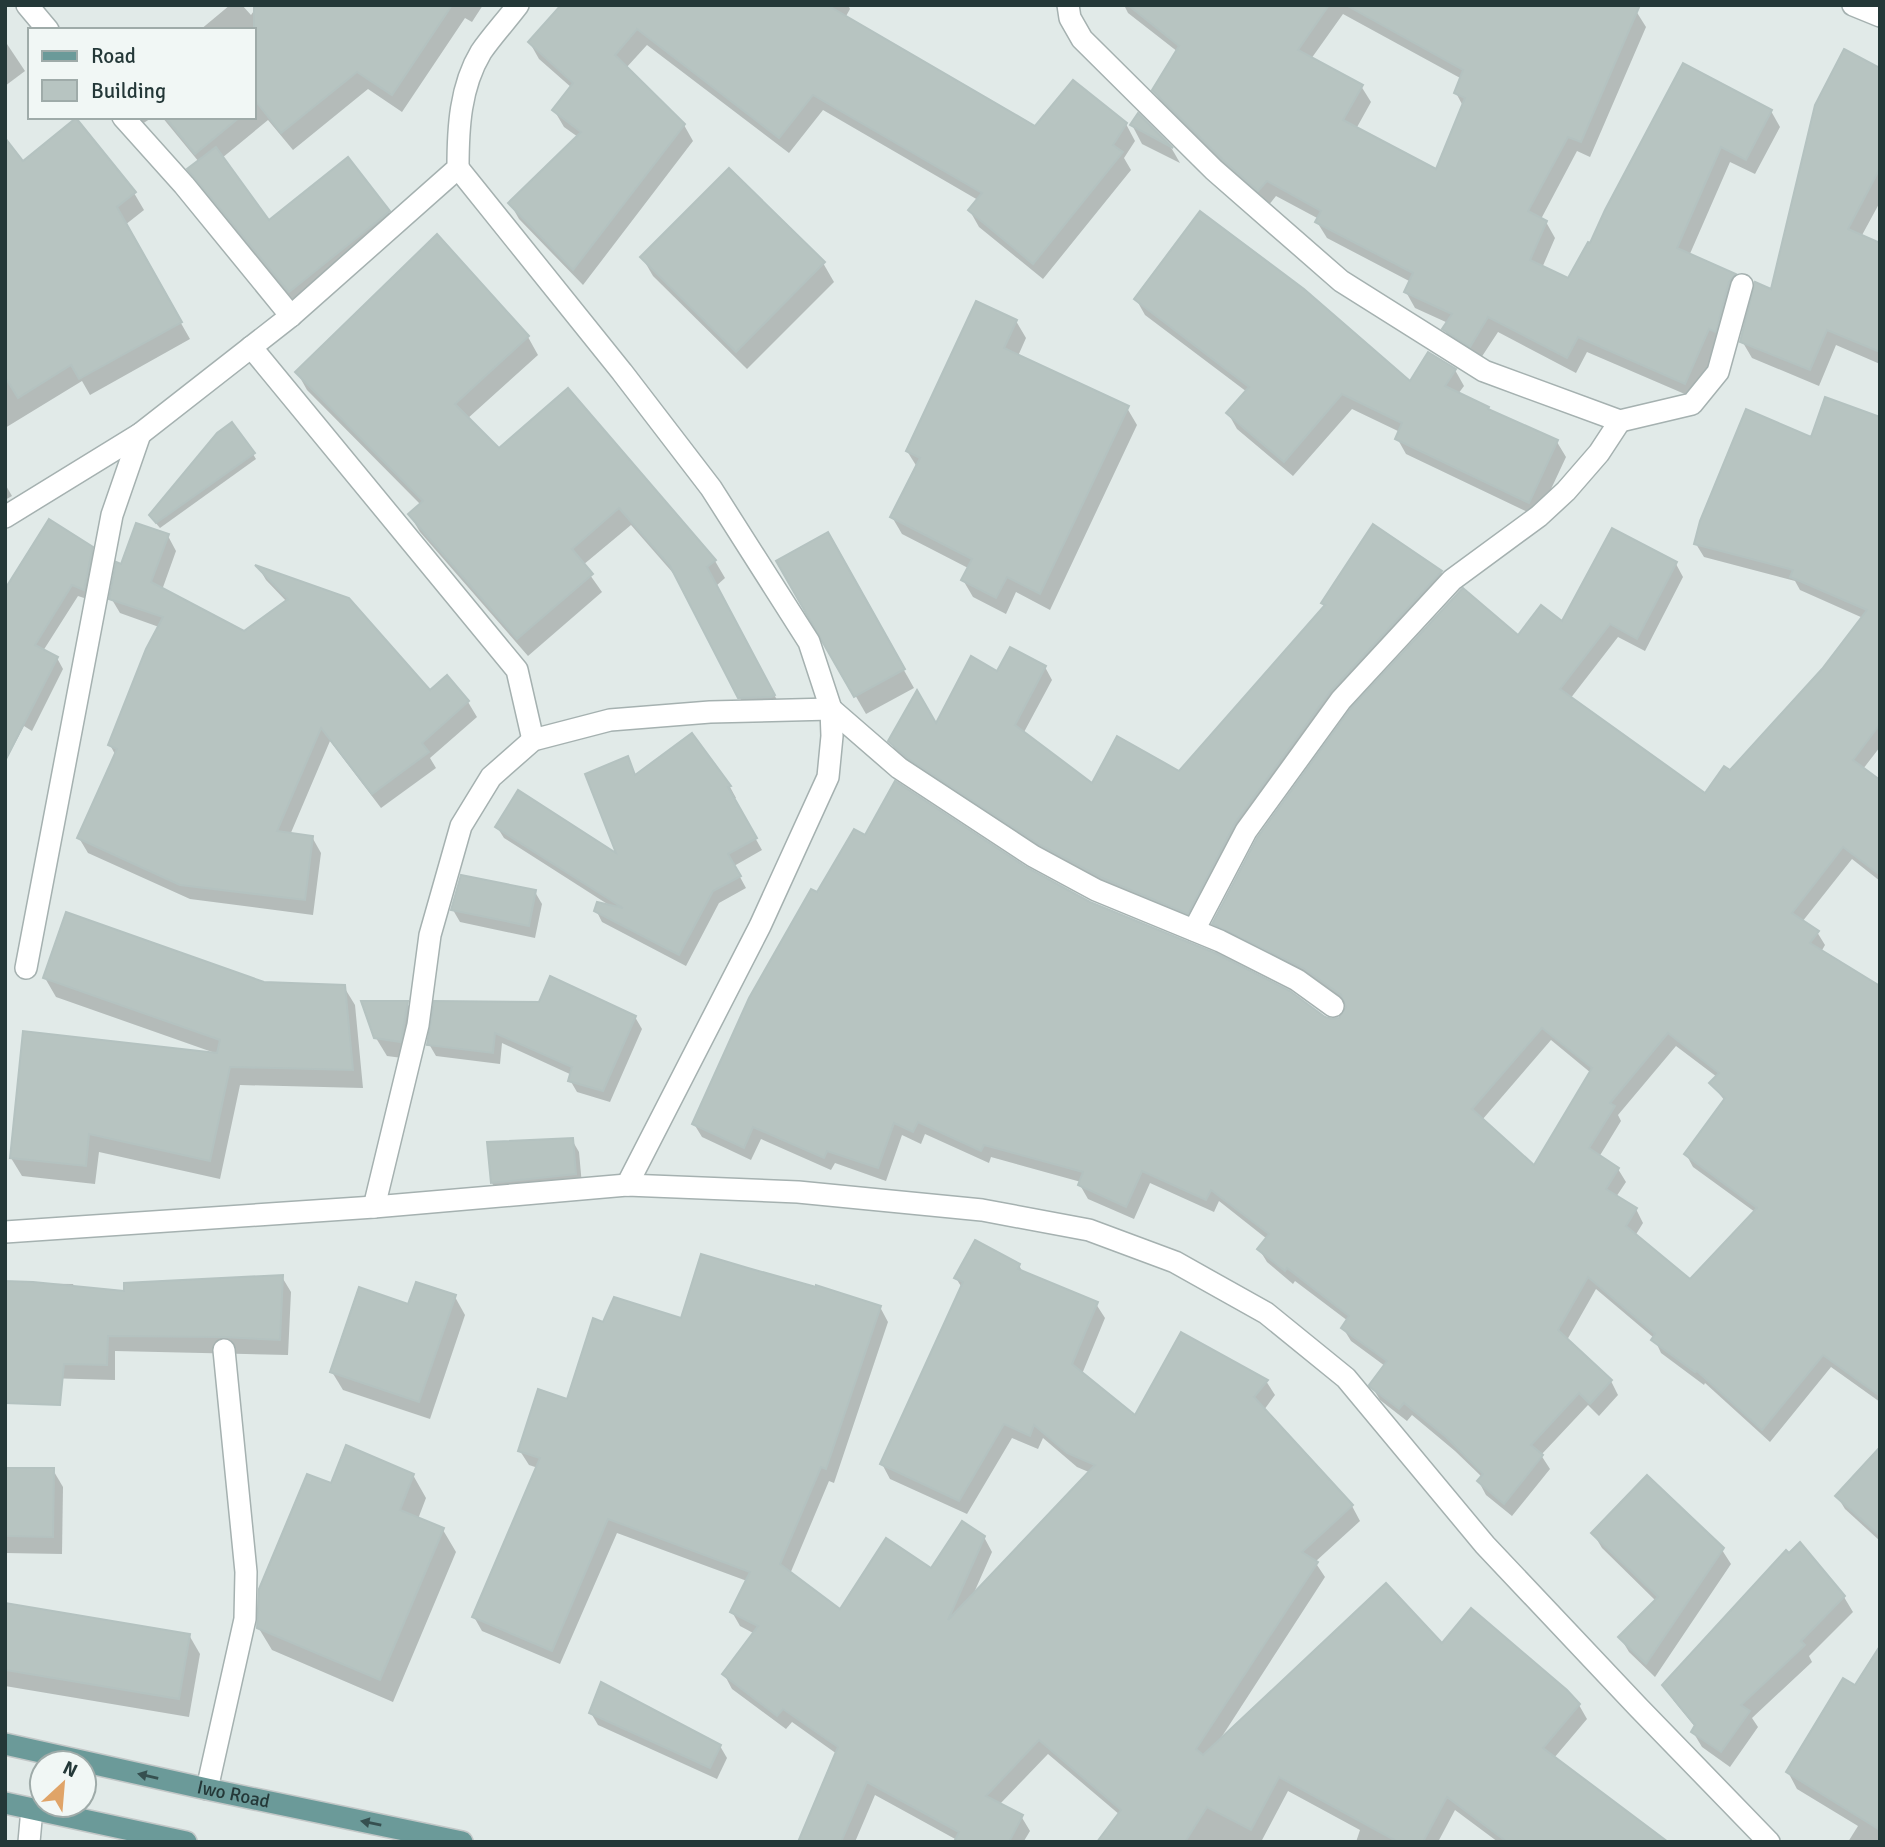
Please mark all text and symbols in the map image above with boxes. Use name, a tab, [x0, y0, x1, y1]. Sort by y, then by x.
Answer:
legend	[28, 28, 256, 119]
text: Road	[91, 43, 136, 69]
text: Building	[91, 78, 166, 104]
north arrow	[28, 1749, 98, 1819]
text: N	[59, 1756, 81, 1783]
one-way arrow	[137, 1770, 159, 1781]
street label: Iwo Road	[195, 1775, 272, 1814]
one-way arrow	[360, 1818, 382, 1829]

